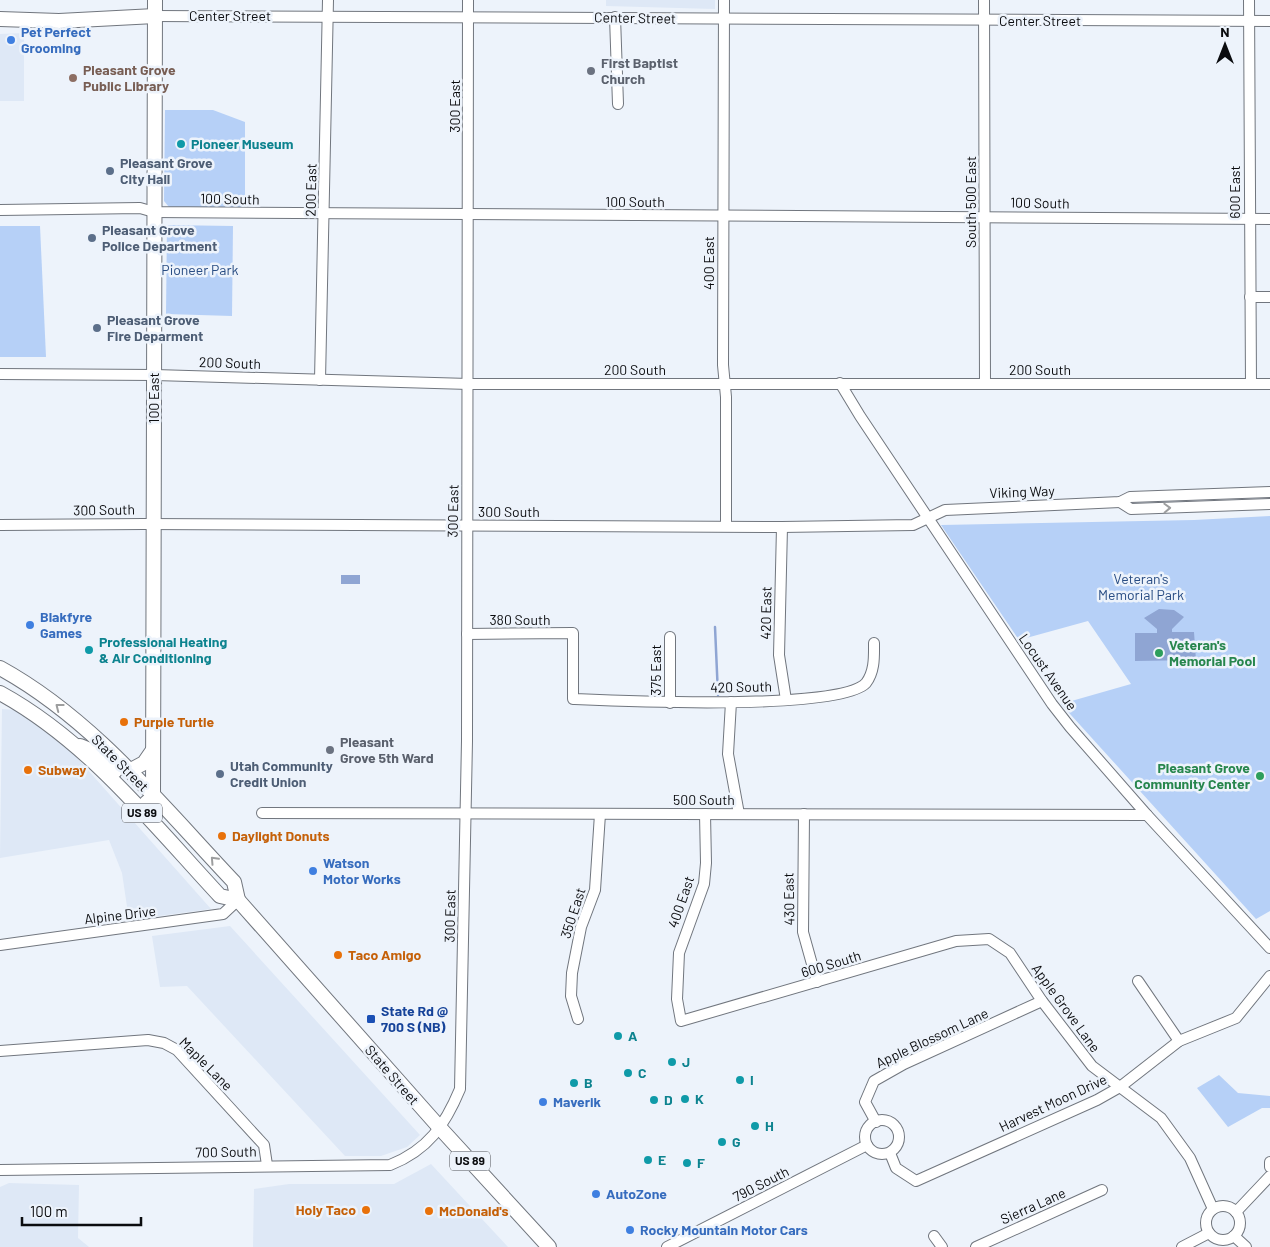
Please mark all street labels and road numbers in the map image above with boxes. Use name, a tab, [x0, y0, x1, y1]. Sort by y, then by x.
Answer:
street label: Center Street	[189, 7, 271, 24]
street label: Center Street	[594, 8, 676, 27]
street label: Center Street	[999, 12, 1081, 29]
street label: 300 East	[446, 79, 463, 133]
street label: South 500 East	[962, 156, 979, 248]
street label: 200 East	[302, 163, 319, 217]
street label: 600 East	[1226, 165, 1243, 219]
street label: 100 South	[200, 189, 260, 208]
street label: 100 South	[605, 193, 665, 210]
street label: 100 South	[1010, 193, 1070, 212]
street label: 400 East	[700, 236, 717, 290]
street label: 200 South	[199, 353, 261, 372]
street label: 200 South	[604, 361, 666, 378]
street label: 200 South	[1009, 361, 1071, 378]
street label: 100 East	[145, 373, 162, 423]
street label: Viking Way	[989, 482, 1055, 501]
street label: 300 East	[444, 484, 461, 538]
street label: 300 South	[73, 500, 135, 519]
street label: 300 South	[478, 503, 540, 520]
street label: 420 East	[757, 586, 774, 640]
street label: 380 South	[489, 611, 551, 628]
street label: Locust Avenue	[1016, 630, 1081, 713]
street label: 375 East	[647, 644, 664, 696]
street label: 420 South	[710, 677, 772, 696]
street label: State Street	[88, 731, 152, 795]
street label: 500 South	[673, 791, 735, 808]
road number: US 89	[122, 804, 162, 822]
street label: 430 East	[780, 872, 797, 926]
street label: 400 East	[664, 874, 697, 930]
street label: 350 East	[556, 885, 589, 940]
street label: 300 East	[441, 889, 458, 943]
street label: Alpine Drive	[83, 902, 157, 927]
street label: 600 South	[799, 946, 863, 981]
street label: Apple Grove Lane	[1029, 960, 1104, 1055]
street label: Apple Blossom Lane	[873, 1004, 991, 1071]
street label: Maple Lane	[176, 1033, 237, 1094]
street label: State Street	[362, 1041, 423, 1108]
street label: Harvest Moon Drive	[996, 1070, 1109, 1135]
street label: 700 South	[195, 1142, 257, 1161]
road number: US 89	[450, 1152, 490, 1170]
street label: 790 South	[730, 1162, 792, 1205]
street label: Sierra Lane	[998, 1184, 1068, 1227]

